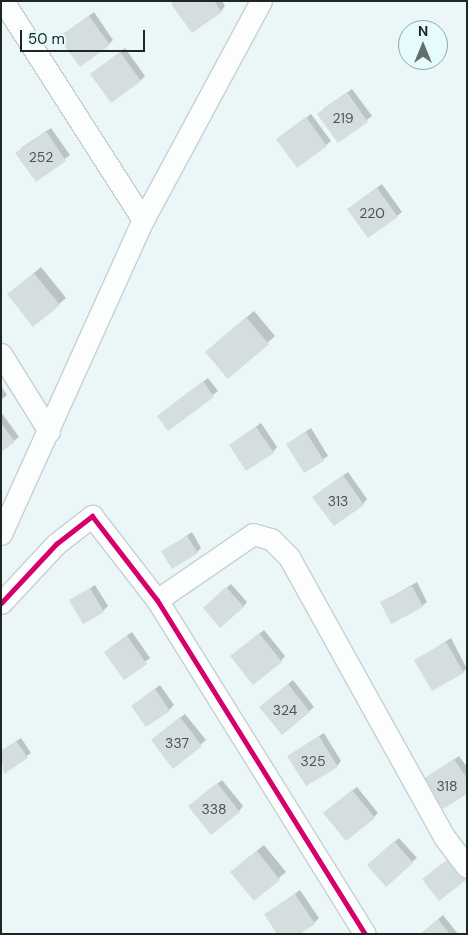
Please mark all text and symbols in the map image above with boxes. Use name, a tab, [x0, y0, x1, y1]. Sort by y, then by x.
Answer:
scale bar	[22, 20, 148, 52]
north arrow	[398, 20, 448, 70]
text: N	[418, 22, 428, 40]
text: 50 m	[28, 29, 65, 49]
house number: 219	[332, 110, 354, 126]
house number: 252	[29, 149, 53, 165]
house number: 220	[359, 205, 385, 221]
house number: 313	[328, 493, 348, 509]
house number: 324	[273, 702, 297, 718]
house number: 337	[165, 735, 189, 751]
house number: 325	[301, 753, 325, 769]
house number: 318	[437, 778, 457, 794]
house number: 338	[201, 801, 227, 817]

